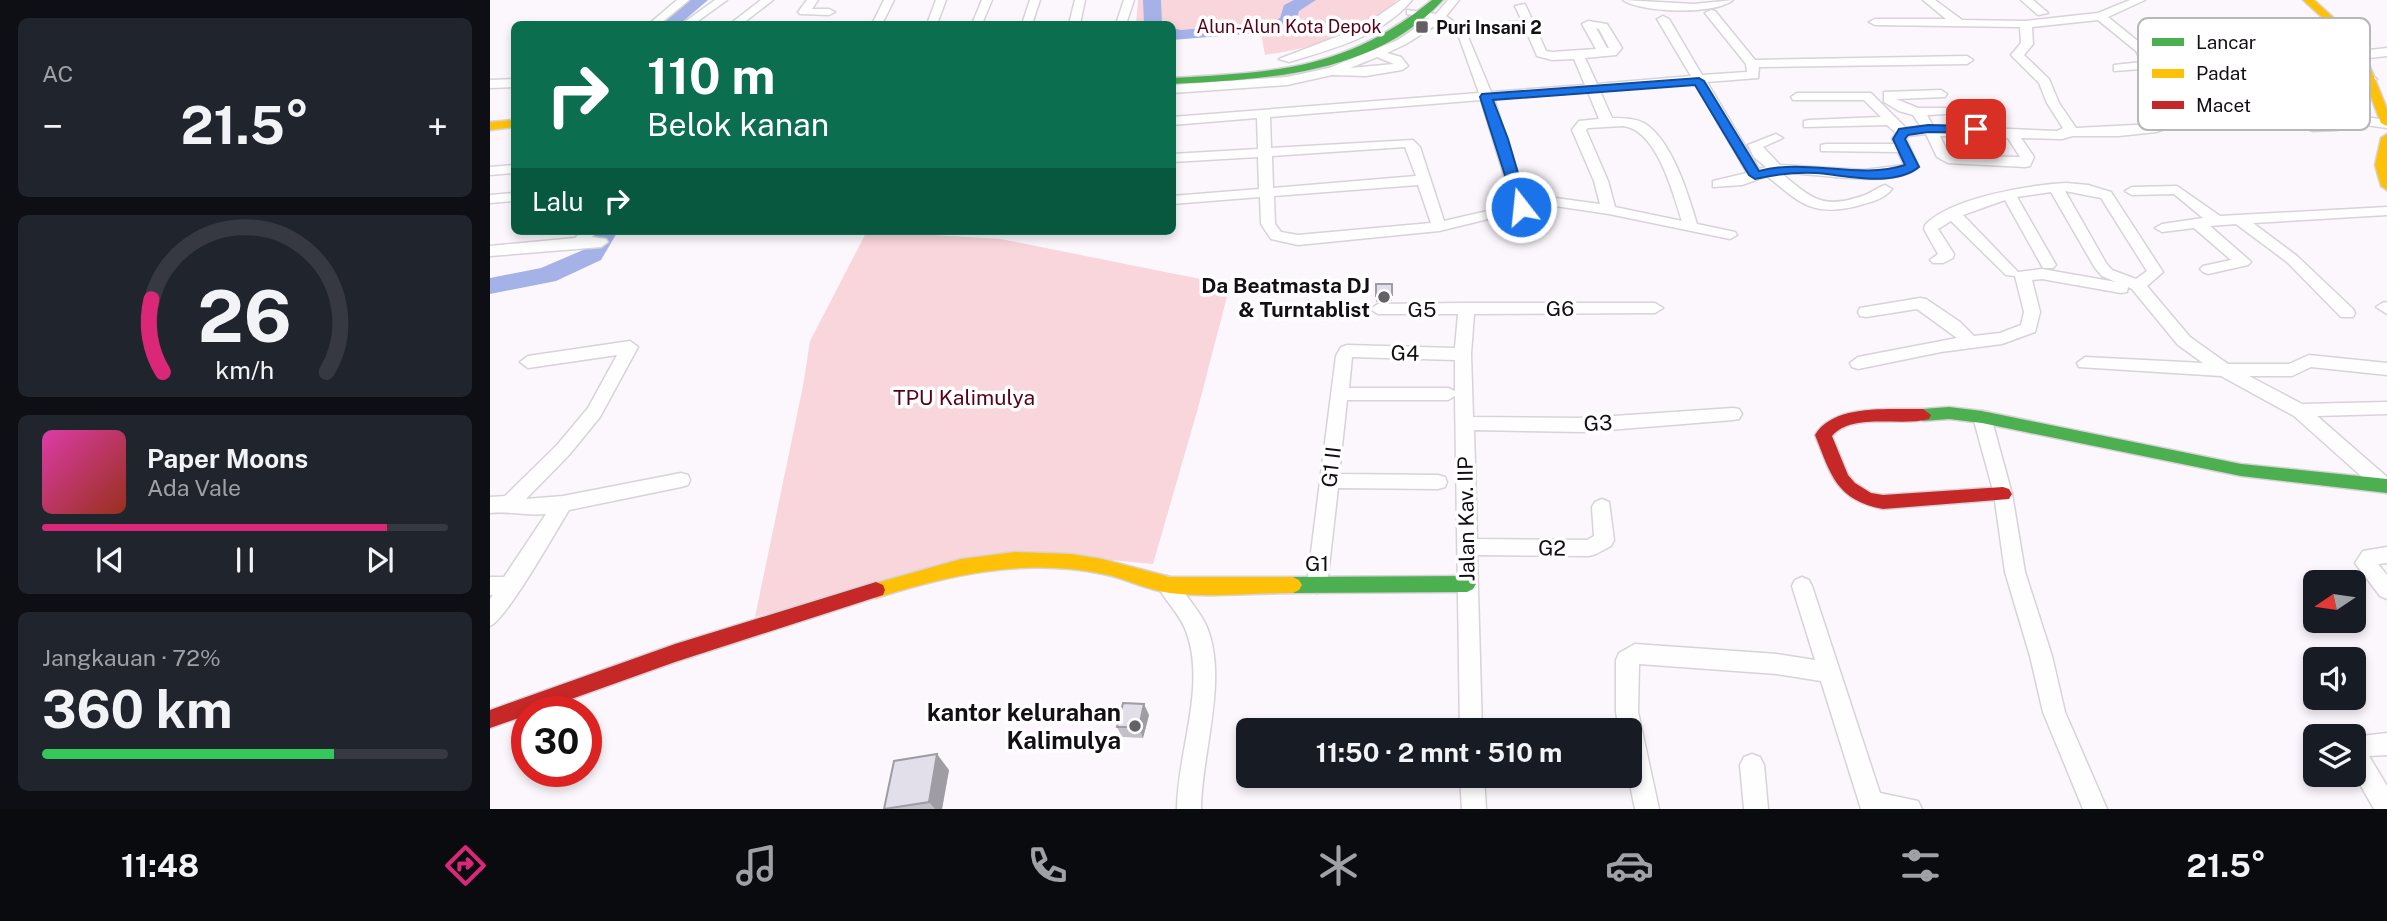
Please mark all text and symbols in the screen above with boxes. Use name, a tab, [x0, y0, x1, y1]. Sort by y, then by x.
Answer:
park label: Alun-Alun Kota Depok	[1197, 16, 1382, 37]
place label: Puri Insani 2	[1436, 17, 1542, 38]
legend	[2138, 18, 2370, 130]
marker: Puri Insani 2	[1414, 19, 1430, 35]
text: Lancar	[2196, 31, 2256, 53]
text: 110 m	[647, 47, 775, 105]
icon: right	[532, 49, 623, 140]
text: AC	[42, 60, 73, 87]
text: Padat	[2196, 62, 2247, 84]
text: Macet	[2196, 94, 2251, 116]
text: 21.5°	[180, 95, 310, 156]
pin	[1946, 99, 2006, 159]
text: −	[42, 104, 63, 149]
text: +	[427, 104, 448, 149]
text: Belok kanan	[647, 106, 829, 143]
icon: arrive	[1957, 110, 1995, 148]
position arrow	[1484, 170, 1558, 244]
icon: right	[598, 182, 636, 220]
text: Lalu	[532, 186, 584, 217]
text: 26	[198, 273, 292, 358]
place label: Da Beatmasta DJ & Turntablist	[1201, 273, 1370, 322]
marker: Da Beatmasta DJ & Turntablist	[1376, 289, 1392, 305]
street label: G6	[1546, 296, 1574, 321]
street label: G5	[1408, 297, 1436, 322]
street label: G4	[1390, 340, 1420, 366]
text: km/h	[216, 355, 274, 385]
park label: TPU Kalimulya	[893, 385, 1035, 410]
street label: G3	[1583, 410, 1613, 436]
text: Paper Moons	[147, 443, 308, 474]
street label: G1 II	[1316, 445, 1346, 489]
street label: Jalan Kav. IIP	[1452, 456, 1480, 582]
text: Ada Vale	[147, 474, 241, 501]
street label: G2	[1538, 535, 1566, 561]
icon: previous	[91, 541, 129, 579]
icon: pause	[226, 541, 264, 579]
icon: next	[361, 541, 399, 579]
street label: G1	[1305, 551, 1329, 576]
north arrow	[2303, 570, 2366, 634]
map controls	[2303, 570, 2366, 787]
text: Jangkauan · 72%	[42, 644, 221, 671]
button: sound	[2303, 647, 2366, 710]
text: 360 km	[42, 679, 233, 740]
speed limit sign: 30	[511, 696, 602, 787]
place label: kantor kelurahan Kalimulya	[927, 698, 1121, 754]
marker: kantor kelurahan Kalimulya	[1127, 718, 1143, 734]
button: layers	[2303, 724, 2366, 787]
text: 11:50 · 2 mnt · 510 m	[1316, 737, 1562, 768]
icon: directions	[441, 841, 490, 890]
icon: music	[732, 841, 781, 890]
icon: phone	[1023, 841, 1072, 890]
icon: climate	[1314, 841, 1363, 890]
icon: car	[1605, 841, 1654, 890]
icon: filters	[1896, 841, 1945, 890]
text: 11:48	[121, 847, 199, 884]
text: 21.5°	[2187, 847, 2266, 884]

